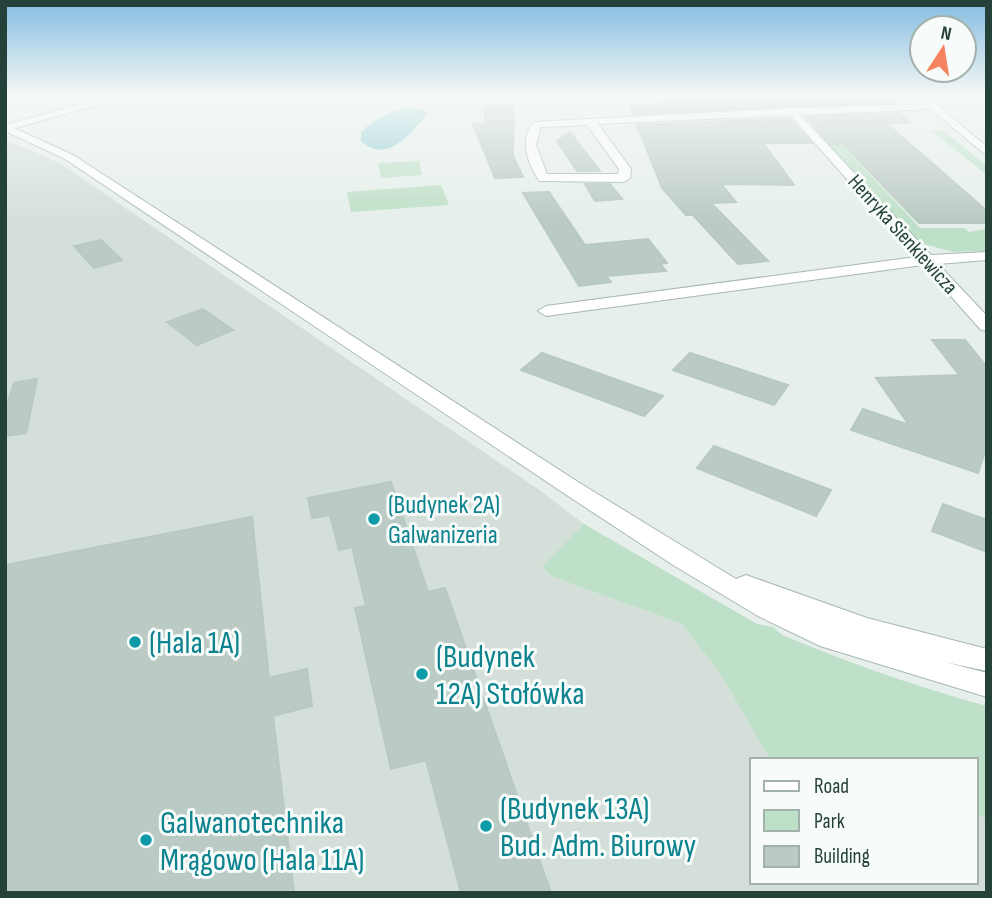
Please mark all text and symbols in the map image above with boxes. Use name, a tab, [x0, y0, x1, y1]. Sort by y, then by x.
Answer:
north arrow	[908, 14, 978, 84]
text: N	[939, 22, 954, 46]
street label: Henryka Sienkiewicza	[842, 169, 963, 299]
place label: (Budynek 2A) Galwanizeria	[388, 490, 500, 551]
marker: (Budynek 2A) Galwanizeria	[366, 511, 382, 527]
place label: (Hala 1A)	[149, 624, 240, 663]
marker: (Hala 1A)	[127, 634, 143, 650]
place label: (Budynek 12A) Stołówka	[436, 638, 585, 714]
marker: (Budynek 12A) Stołówka	[414, 666, 430, 682]
legend	[750, 758, 978, 884]
text: Road	[814, 774, 849, 799]
place label: (Budynek 13A) Bud. Adm. Biurowy	[500, 790, 696, 866]
place label: Galwanotechnika Mrągowo (Hala 11A)	[160, 804, 364, 880]
text: Park	[814, 809, 845, 834]
marker: (Budynek 13A) Bud. Adm. Biurowy	[478, 818, 494, 834]
marker: Galwanotechnika Mrągowo (Hala 11A)	[138, 832, 154, 848]
text: Building	[814, 844, 870, 869]

